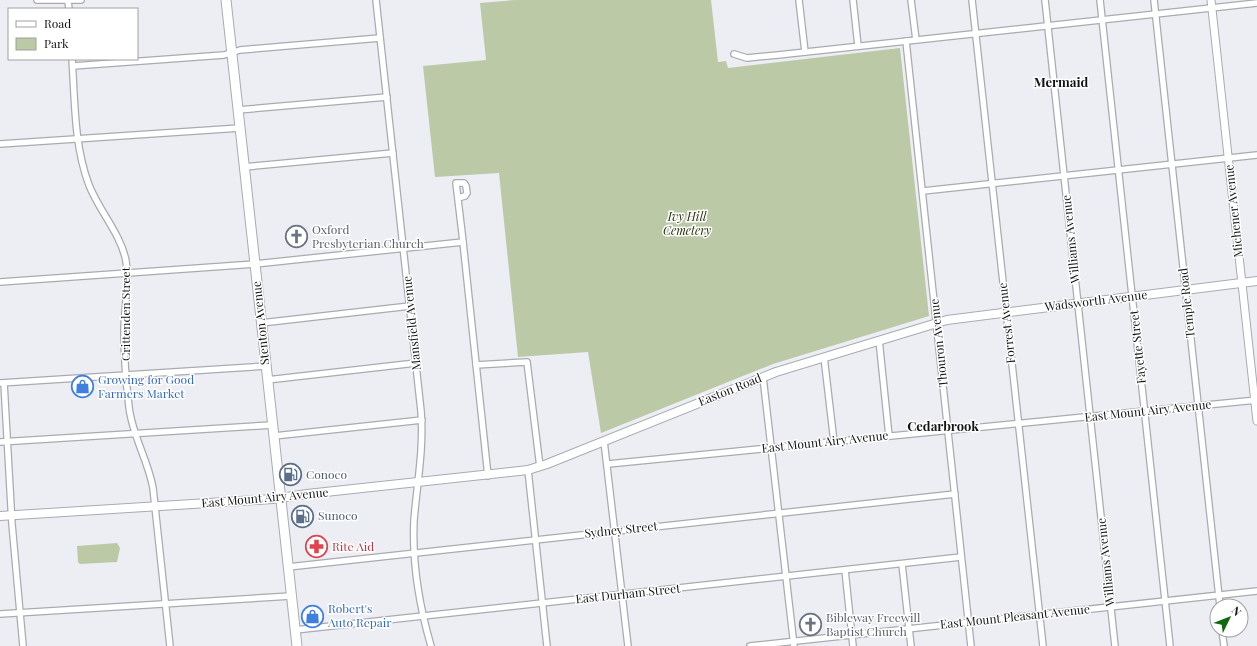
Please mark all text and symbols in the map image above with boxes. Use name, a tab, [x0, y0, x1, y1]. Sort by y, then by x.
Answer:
legend	[8, 8, 138, 60]
text: Road	[44, 15, 71, 31]
text: Park	[44, 35, 69, 51]
district label: Mermaid	[1034, 73, 1089, 90]
street label: Michener Avenue	[1220, 164, 1246, 258]
street label: Williams Avenue	[1057, 194, 1083, 285]
park label: Ivy Hill Cemetery	[663, 208, 711, 238]
place label: Oxford Presbyterian Church	[312, 221, 424, 251]
church icon: Oxford Presbyterian Church	[283, 224, 309, 250]
street label: Crittenden Street	[117, 266, 133, 361]
street label: Temple Road	[1174, 267, 1198, 339]
street label: Mansfield Avenue	[398, 275, 424, 371]
street label: Stenton Avenue	[248, 280, 272, 366]
street label: Forrest Avenue	[994, 282, 1018, 364]
street label: Wadsworth Avenue	[1043, 286, 1148, 314]
street label: Thouron Avenue	[925, 298, 951, 388]
street label: Fayette Street	[1125, 309, 1149, 385]
street label: Easton Road	[696, 369, 764, 409]
place label: Growing for Good Farmers Market	[98, 371, 194, 401]
shop icon: Growing for Good Farmers Market	[70, 374, 96, 400]
street label: East Mount Airy Avenue	[1084, 395, 1212, 425]
district label: Cedarbrook	[907, 417, 979, 434]
street label: East Mount Airy Avenue	[761, 426, 889, 456]
fuel station icon: Conoco	[278, 462, 304, 488]
place label: Conoco	[306, 466, 347, 482]
street label: East Mount Airy Avenue	[201, 483, 329, 511]
fuel station icon: Sunoco	[290, 503, 316, 529]
place label: Sunoco	[318, 507, 358, 523]
street label: Sydney Street	[584, 517, 659, 541]
street label: Williams Avenue	[1092, 517, 1118, 608]
pharmacy icon: Rite Aid	[303, 534, 329, 560]
place label: Rite Aid	[332, 538, 374, 554]
street label: East Durham Street	[575, 579, 682, 606]
north arrow	[1209, 598, 1249, 638]
place label: Robert's Auto Repair	[327, 600, 392, 630]
street label: East Mount Pleasant Avenue	[939, 600, 1091, 632]
shop icon: Robert's Auto Repair	[300, 603, 326, 629]
text: N	[1228, 603, 1245, 619]
place label: Bibleway Freewill Baptist Church	[826, 609, 921, 639]
church icon: Bibleway Freewill Baptist Church	[797, 612, 823, 638]

